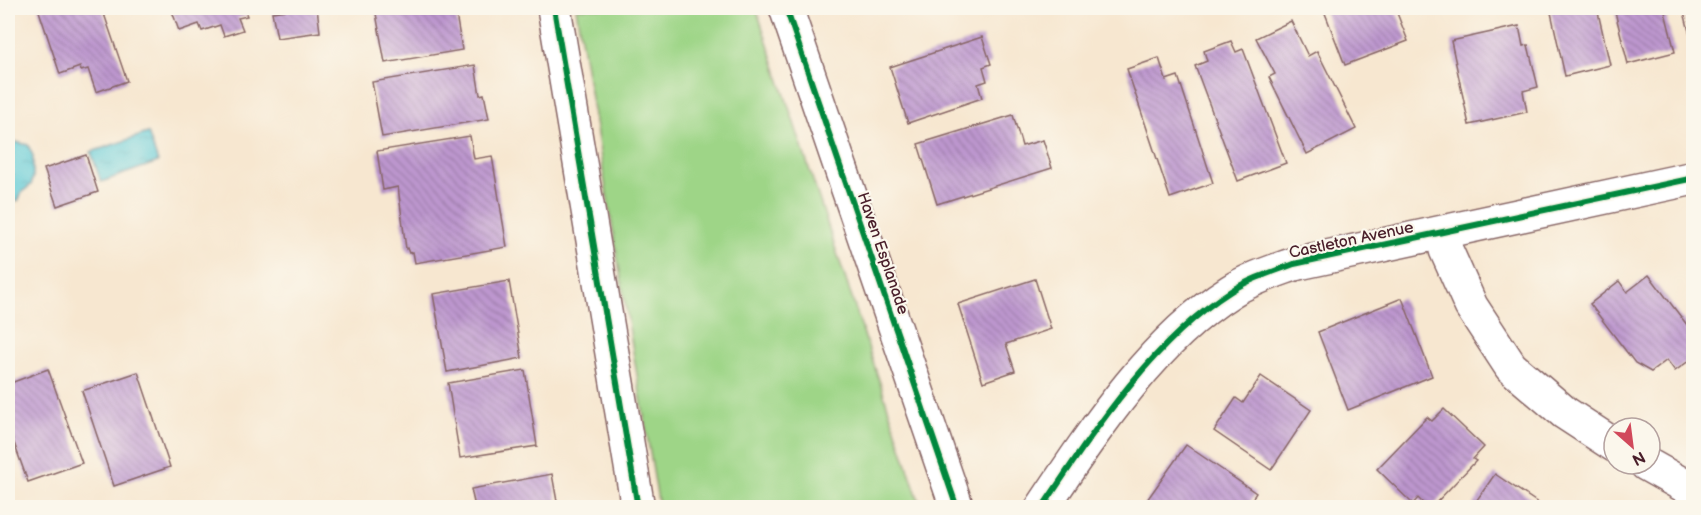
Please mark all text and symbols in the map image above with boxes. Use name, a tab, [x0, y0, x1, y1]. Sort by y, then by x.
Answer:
street label: Haven Esplanade	[853, 190, 913, 318]
street label: Castleton Avenue	[1287, 218, 1416, 263]
north arrow	[1602, 416, 1662, 476]
text: N	[1629, 447, 1648, 469]

